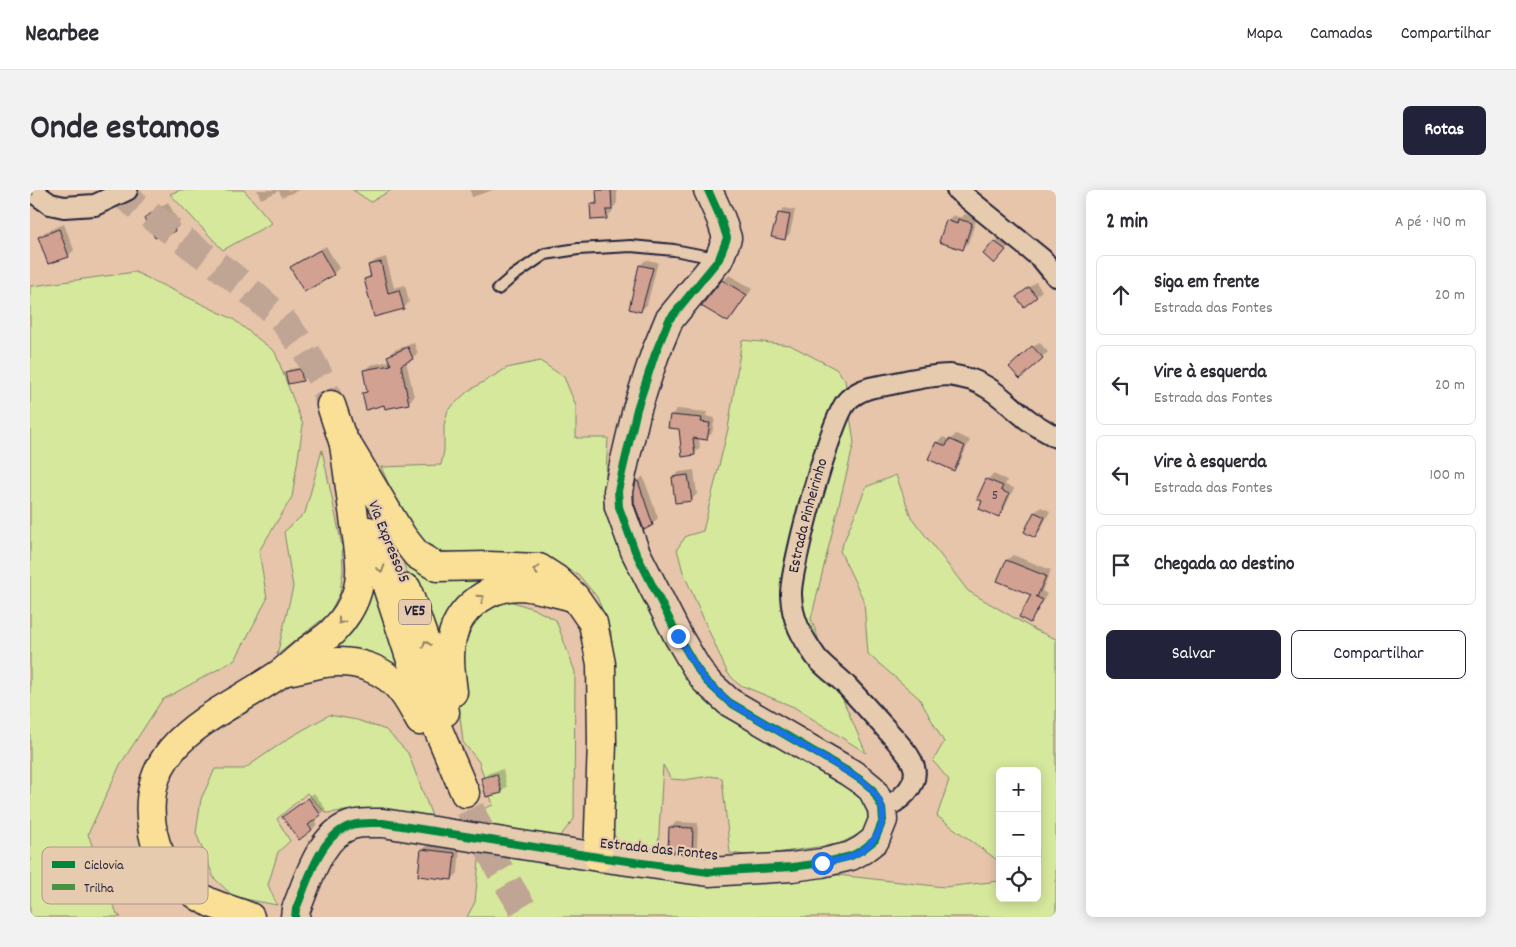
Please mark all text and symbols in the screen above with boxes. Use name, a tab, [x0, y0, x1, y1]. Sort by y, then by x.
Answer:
text: Nearbee	[25, 18, 99, 52]
text: Mapa	[1246, 22, 1282, 47]
text: Camadas	[1310, 22, 1373, 47]
text: Compartilhar	[1401, 22, 1491, 47]
text: Onde estamos	[30, 105, 220, 155]
button: Rotas	[1403, 106, 1486, 155]
text: 2 min	[1106, 208, 1148, 238]
text: A pé · 140 m	[1395, 211, 1466, 234]
text: Siga em frente	[1154, 270, 1259, 297]
icon: ahead	[1107, 281, 1135, 309]
text: 20 m	[1435, 284, 1465, 307]
text: Estrada das Fontes	[1154, 297, 1273, 320]
text: Vire à esquerda	[1154, 360, 1266, 387]
icon: left	[1107, 371, 1135, 399]
text: 20 m	[1435, 374, 1465, 397]
text: Estrada das Fontes	[1154, 387, 1273, 410]
text: Vire à esquerda	[1154, 450, 1266, 477]
street label: Estrada Pinheirinho	[782, 455, 834, 575]
icon: left	[1107, 461, 1135, 489]
text: 100 m	[1429, 464, 1465, 487]
text: Estrada das Fontes	[1154, 477, 1273, 500]
house number: 5	[992, 486, 998, 506]
street label: Via Expresso 5	[361, 497, 415, 587]
icon: arrive	[1107, 551, 1135, 579]
text: Chegada ao destino	[1154, 552, 1295, 579]
one-way arrow	[375, 564, 385, 573]
one-way arrow	[532, 565, 540, 576]
one-way arrow	[475, 595, 485, 604]
road number: VE5	[399, 600, 431, 624]
one-way arrow	[338, 615, 347, 625]
route end	[667, 625, 690, 648]
button: Salvar	[1106, 630, 1281, 679]
button: Compartilhar	[1291, 630, 1466, 679]
one-way arrow	[422, 641, 432, 649]
map controls	[996, 767, 1041, 902]
button: +	[996, 767, 1041, 812]
button: −	[996, 812, 1041, 857]
street label: Estrada das Fontes	[599, 832, 720, 868]
legend	[42, 847, 208, 904]
route start	[811, 852, 834, 875]
text: Ciclovia	[84, 856, 124, 876]
button: locate	[996, 857, 1041, 902]
text: Trilha	[84, 879, 114, 899]

